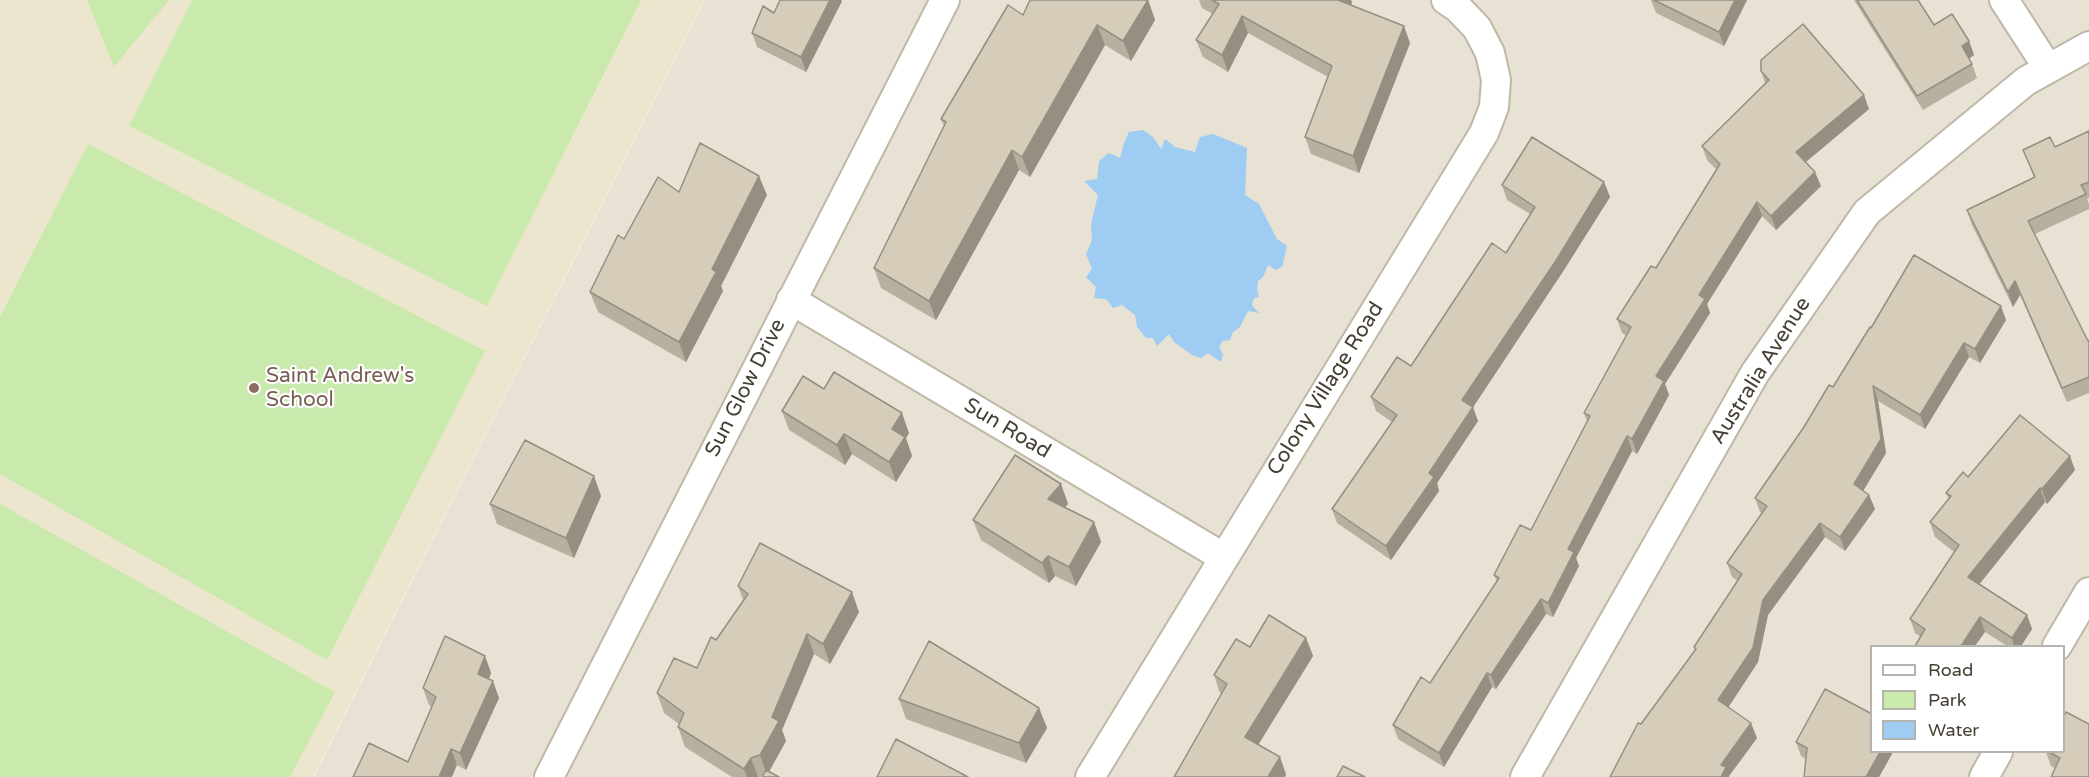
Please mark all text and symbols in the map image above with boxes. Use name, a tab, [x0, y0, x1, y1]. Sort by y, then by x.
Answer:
street label: Australia Avenue	[1706, 293, 1816, 449]
street label: Colony Village Road	[1262, 298, 1390, 480]
street label: Sun Glow Drive	[700, 315, 792, 461]
place label: Saint Andrew's School	[266, 363, 414, 413]
marker: Saint Andrew's School	[247, 381, 261, 395]
street label: Sun Road	[959, 393, 1055, 465]
legend	[1870, 645, 2065, 753]
text: Road	[1928, 659, 1973, 681]
text: Park	[1928, 689, 1966, 711]
text: Water	[1928, 719, 1979, 741]

